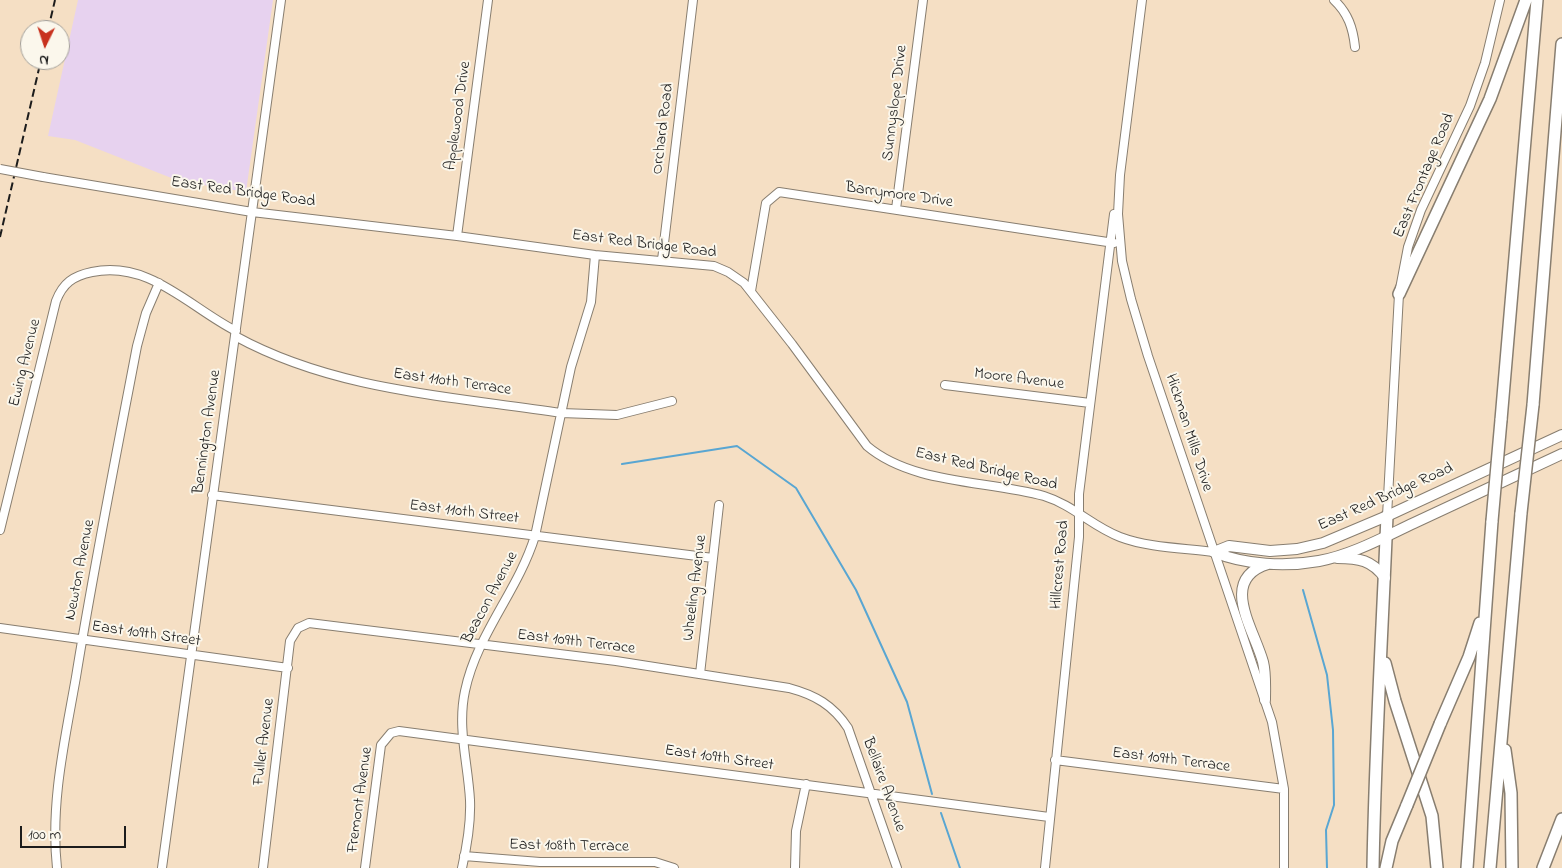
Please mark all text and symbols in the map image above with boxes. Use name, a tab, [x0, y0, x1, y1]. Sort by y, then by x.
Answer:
north arrow	[20, 20, 70, 70]
street label: Sunnyslope Drive	[879, 44, 913, 162]
text: N	[39, 49, 49, 70]
street label: Applewood Drive	[442, 60, 476, 172]
street label: Orchard Road	[649, 82, 679, 176]
street label: East Frontage Road	[1390, 111, 1460, 241]
street label: East Red Bridge Road	[170, 173, 316, 213]
street label: Barrymore Drive	[844, 179, 954, 213]
street label: East Red Bridge Road	[571, 227, 717, 263]
street label: Ewing Avenue	[6, 317, 46, 409]
street label: East 110th Terrace	[392, 365, 512, 401]
street label: Moore Avenue	[973, 365, 1065, 395]
street label: Bennington Avenue	[190, 369, 226, 495]
street label: Hickman Mills Drive	[1160, 372, 1216, 494]
street label: East Red Bridge Road	[913, 444, 1059, 496]
street label: East Red Bridge Road	[1316, 460, 1456, 536]
street label: East 110th Street	[408, 497, 520, 529]
street label: Newton Avenue	[62, 518, 100, 622]
street label: Hillcrest Road	[1048, 520, 1074, 610]
street label: Wheeling Avenue	[680, 534, 712, 642]
street label: Beacon Avenue	[459, 549, 523, 647]
street label: East 109th Street	[90, 618, 202, 652]
street label: East 109th Terrace	[516, 626, 636, 660]
street label: Fuller Avenue	[250, 697, 280, 787]
street label: Bellaire Avenue	[857, 735, 909, 835]
street label: East 109th Street	[663, 742, 775, 776]
street label: East 109th Terrace	[1111, 744, 1231, 778]
street label: Fremont Avenue	[344, 746, 378, 854]
scale bar	[22, 816, 129, 848]
text: 100 m	[28, 824, 61, 846]
street label: East 108th Terrace	[509, 836, 629, 858]

